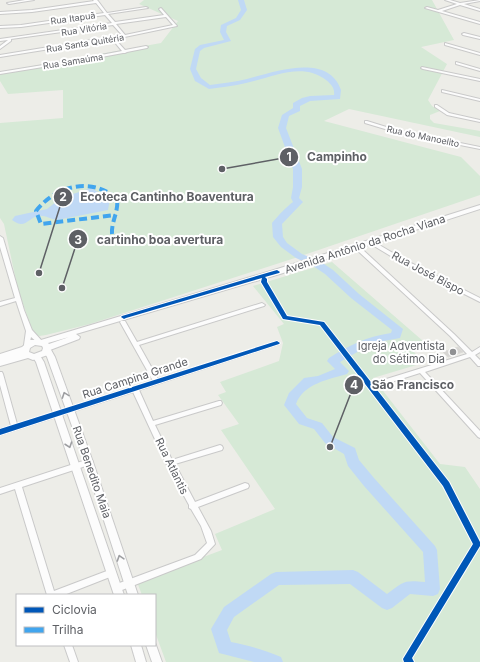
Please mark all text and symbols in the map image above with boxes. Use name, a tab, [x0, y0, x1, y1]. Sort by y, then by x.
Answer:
street label: Rua Itapuã	[50, 9, 96, 27]
street label: Rua Vitória	[60, 20, 108, 38]
street label: Rua Santa Quitéria	[45, 31, 125, 55]
street label: Rua Samaúma	[42, 51, 104, 71]
street label: Rua do Manoelito	[386, 123, 460, 149]
callout: Campinho	[279, 145, 375, 169]
text: 1	[286, 149, 292, 164]
text: Campinho	[307, 149, 367, 164]
callout: Ecoteca Cantinho Boaventura	[53, 185, 262, 209]
text: 2	[59, 189, 67, 204]
text: Ecoteca Cantinho Boaventura	[80, 189, 254, 204]
street label: Avenida Antônio da Rocha Viana	[283, 211, 447, 277]
callout: cartinho boa avertura	[68, 227, 231, 251]
text: 3	[74, 232, 82, 247]
text: cartinho boa avertura	[97, 232, 223, 247]
street label: Rua José Bispo	[389, 248, 467, 298]
place label: Igreja Adventista do Sétimo Dia	[358, 339, 445, 366]
marker: Igreja Adventista do Sétimo Dia	[448, 347, 458, 357]
street label: Rua Campina Grande	[81, 354, 189, 402]
callout: São Francisco	[344, 373, 463, 397]
text: 4	[350, 377, 358, 392]
text: São Francisco	[372, 377, 454, 392]
one-way arrow	[62, 392, 70, 399]
street label: Rua Benedito Maia	[70, 424, 114, 520]
street label: Rua Atlantis	[152, 435, 192, 497]
one-way arrow	[64, 442, 73, 449]
one-way arrow	[116, 555, 125, 562]
legend	[16, 594, 156, 646]
text: Ciclovia	[52, 602, 97, 617]
text: Trilha	[52, 622, 83, 637]

